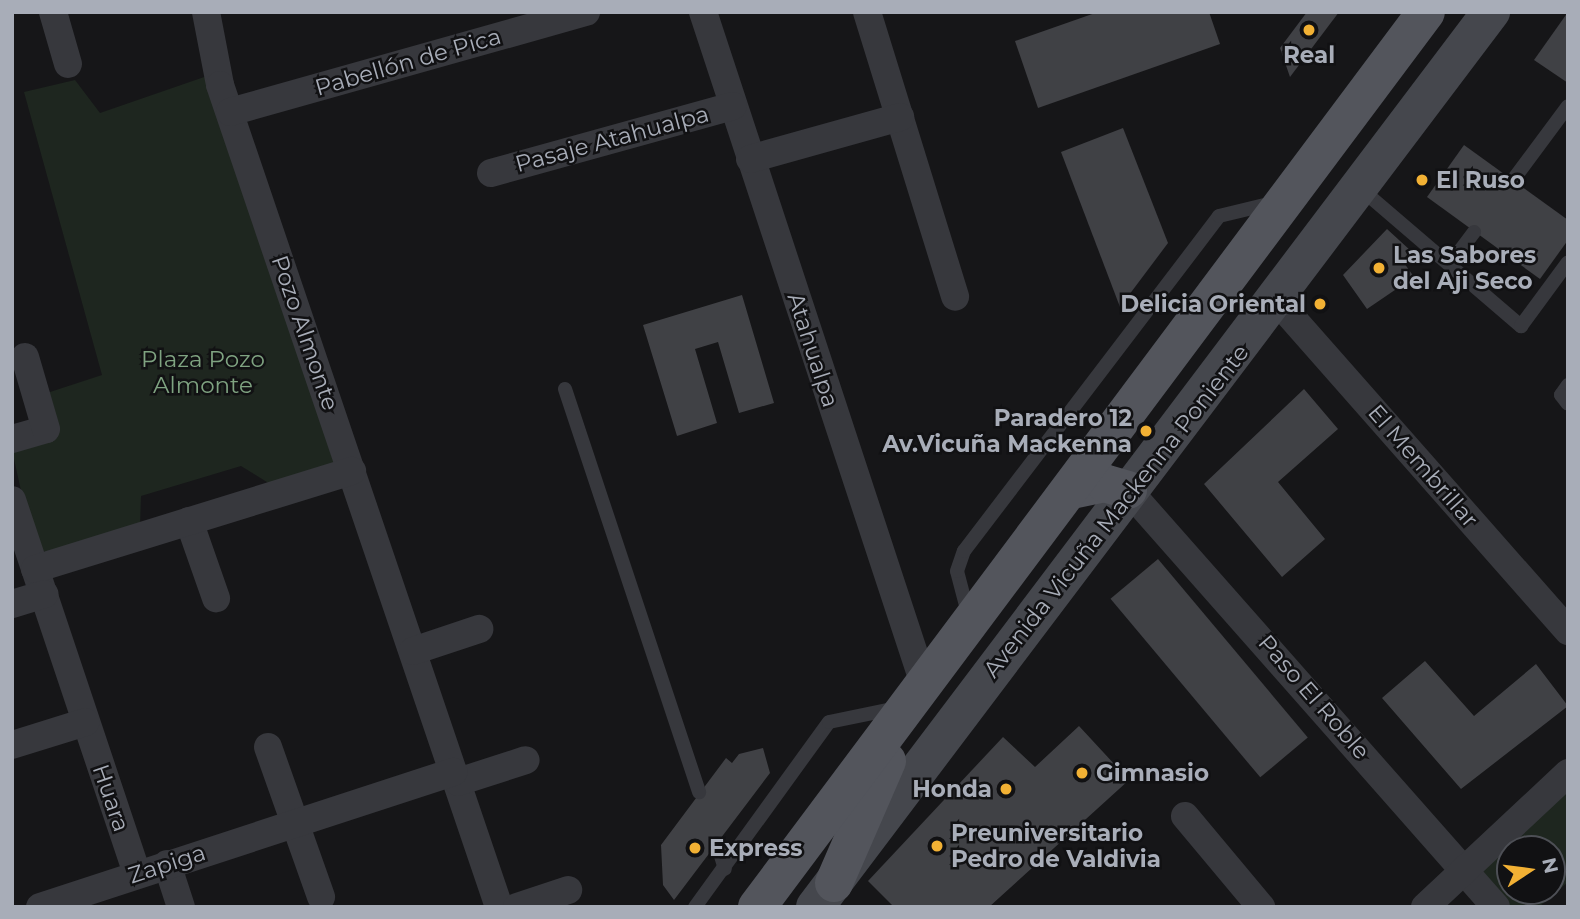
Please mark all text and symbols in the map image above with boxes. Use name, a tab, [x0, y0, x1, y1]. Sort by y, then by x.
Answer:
street label: Pabellón de Pica	[312, 22, 504, 102]
marker: Real	[1301, 22, 1317, 38]
place label: Real	[1283, 41, 1335, 69]
street label: Pasaje Atahualpa	[512, 100, 712, 178]
place label: El Ruso	[1436, 166, 1525, 194]
marker: El Ruso	[1414, 172, 1430, 188]
place label: Las Sabores del Aji Seco	[1393, 241, 1536, 295]
street label: Pozo Almonte	[266, 252, 344, 414]
marker: Las Sabores del Aji Seco	[1371, 260, 1387, 276]
street label: Atahualpa	[782, 289, 844, 411]
place label: Delicia Oriental	[1120, 290, 1306, 318]
marker: Delicia Oriental	[1312, 296, 1328, 312]
street label: Avenida Vicuña Mackenna Poniente	[977, 339, 1255, 683]
park label: Plaza Pozo Almonte	[141, 345, 265, 399]
street label: El Membrillar	[1362, 399, 1484, 533]
place label: Paradero 12 Av.Vicuña Mackenna	[882, 404, 1132, 458]
marker: Paradero 12 Av.Vicuña Mackenna	[1138, 423, 1154, 439]
street label: Paso El Roble	[1253, 629, 1375, 765]
place label: Gimnasio	[1096, 759, 1209, 787]
street label: Huara	[87, 761, 135, 835]
marker: Gimnasio	[1074, 765, 1090, 781]
place label: Honda	[912, 775, 992, 803]
marker: Honda	[998, 781, 1014, 797]
place label: Preuniversitario Pedro de Valdivia	[951, 819, 1161, 873]
place label: Express	[709, 834, 802, 862]
north arrow	[1496, 835, 1566, 905]
marker: Preuniversitario Pedro de Valdivia	[929, 838, 945, 854]
street label: Zapiga	[125, 839, 209, 889]
marker: Express	[687, 840, 703, 856]
text: N	[1537, 856, 1563, 876]

